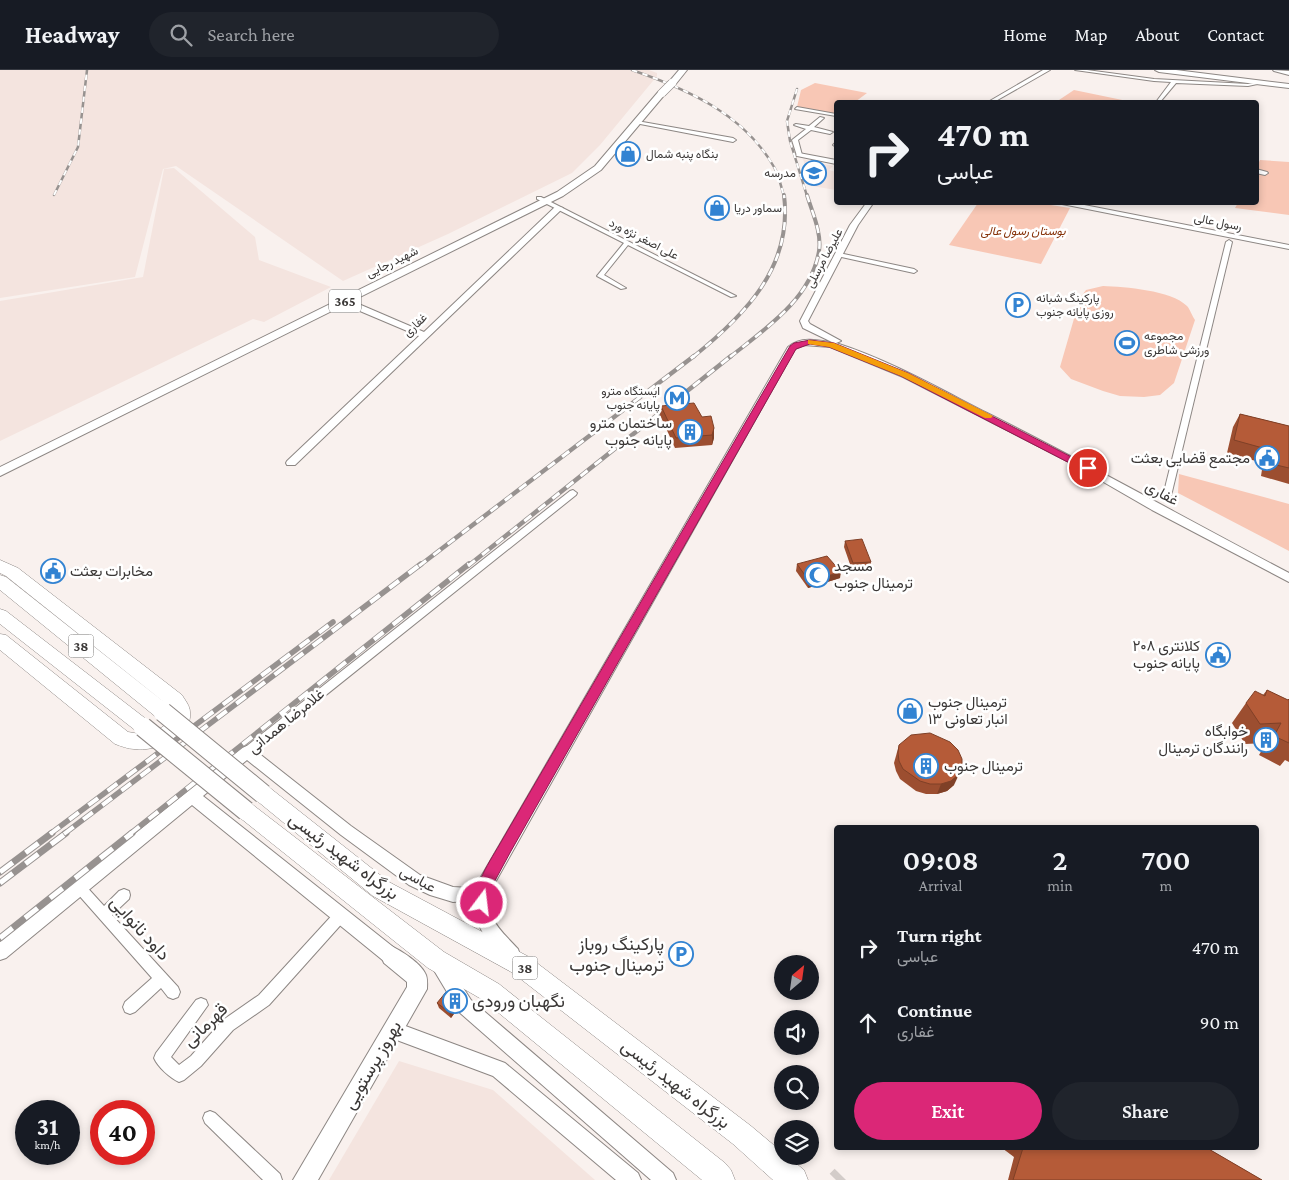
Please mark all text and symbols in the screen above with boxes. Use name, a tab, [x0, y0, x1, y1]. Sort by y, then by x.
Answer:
search box	[149, 12, 499, 57]
text: Headway	[25, 21, 119, 48]
icon: search	[167, 21, 195, 49]
text: Search here	[207, 24, 295, 45]
text: Home	[1004, 25, 1047, 45]
text: Map	[1075, 25, 1107, 45]
text: About	[1135, 25, 1179, 45]
text: Contact	[1207, 25, 1264, 45]
text: 470 m	[937, 115, 1029, 154]
icon: right	[854, 120, 919, 185]
shop icon: بنگاه پنبه شمال	[615, 141, 641, 167]
place label: بنگاه پنبه شمال	[646, 147, 718, 162]
text: عباسی	[937, 159, 993, 184]
school or university icon: مدرسه	[801, 160, 827, 186]
place label: مدرسه	[764, 166, 796, 181]
shop icon: سماور دریا	[704, 195, 730, 221]
place label: سماور دریا	[734, 201, 782, 216]
street label: رسول عالی	[1193, 210, 1243, 234]
street label: علی اصغر نژه ورد	[607, 216, 681, 263]
park label: بوستان رسول عالی	[981, 224, 1066, 239]
street label: علیرضا مرسلی	[803, 226, 846, 291]
street label: شهید رجایی	[364, 243, 421, 281]
road number: 365	[329, 290, 361, 312]
place label: پارکینگ شبانه روزی پایانه جنوب	[1036, 291, 1114, 320]
parking icon: پارکینگ شبانه روزی پایانه جنوب	[1005, 292, 1031, 318]
street label: غفاری	[400, 310, 431, 340]
place label: مجموعه ورزشی شاطری	[1144, 329, 1209, 358]
sports icon: مجموعه ورزشی شاطری	[1114, 330, 1140, 356]
place label: ایستگاه مترو پایانه جنوب	[601, 384, 660, 413]
metro station icon: ایستگاه مترو پایانه جنوب	[664, 385, 690, 411]
place label: ساختمان مترو پایانه جنوب	[590, 415, 672, 450]
building icon: ساختمان مترو پایانه جنوب	[677, 419, 703, 445]
public building icon: مجتمع قضایی بعثت	[1254, 445, 1280, 471]
pin	[1067, 447, 1109, 489]
place label: مجتمع قضایی بعثت	[1131, 450, 1250, 469]
icon: arrive	[1074, 454, 1102, 482]
street label: غفاری	[1142, 478, 1181, 510]
public building icon: مخابرات بعثت	[40, 558, 66, 584]
place label: مسجد ترمینال جنوب	[834, 558, 913, 592]
mosque icon: مسجد ترمینال جنوب	[804, 562, 830, 588]
place label: مخابرات بعثت	[70, 563, 153, 580]
road number: 38	[68, 634, 94, 658]
place label: کلانتری ۲۰۸ پایانه جنوب	[1132, 638, 1200, 673]
public building icon: کلانتری ۲۰۸ پایانه جنوب	[1205, 642, 1231, 668]
street label: غلامرضا همدانی	[245, 685, 329, 758]
place label: ترمینال جنوب انبار تعاونی ۱۳	[928, 694, 1008, 729]
shop icon: ترمینال جنوب انبار تعاونی ۱۳	[897, 698, 923, 724]
place label: خوابگاه رانندگان ترمینال	[1158, 723, 1248, 757]
building icon: خوابگاه رانندگان ترمینال	[1253, 727, 1279, 753]
building icon: ترمینال جنوب	[913, 753, 939, 779]
place label: ترمینال جنوب	[944, 758, 1023, 775]
street label: بزرگراه شهید رئیسی	[284, 808, 403, 905]
text: 09:08	[902, 843, 979, 876]
text: 2	[1053, 843, 1067, 876]
text: 700	[1141, 843, 1191, 876]
street label: عباسی	[396, 863, 439, 897]
position arrow	[455, 876, 507, 928]
text: Arrival	[919, 877, 962, 894]
text: min	[1047, 877, 1073, 894]
text: m	[1159, 877, 1172, 894]
street label: داود نانوایی	[105, 892, 174, 965]
text: Turn right	[897, 925, 982, 946]
place label: پارکینگ روباز ترمینال جنوب	[569, 934, 664, 976]
icon: right	[854, 934, 882, 962]
text: 470 m	[1192, 937, 1239, 958]
parking icon: پارکینگ روباز ترمینال جنوب	[668, 941, 694, 967]
text: عباسی	[897, 948, 938, 965]
north arrow	[774, 955, 819, 1000]
map controls	[774, 955, 819, 1165]
road number: 38	[512, 956, 538, 980]
building icon: نگهبان ورودی	[442, 988, 468, 1014]
place label: نگهبان ورودی	[472, 991, 565, 1012]
street label: قهرمانی	[179, 999, 232, 1052]
text: Continue	[897, 1000, 972, 1021]
icon: ahead	[854, 1009, 882, 1037]
button: sound	[774, 1010, 819, 1055]
text: 90 m	[1200, 1012, 1239, 1033]
street label: بهروز پرستویی	[339, 1017, 407, 1114]
text: غفاری	[897, 1023, 934, 1040]
street label: بزرگراه شهید رئیسی	[617, 1035, 734, 1133]
button: search	[774, 1065, 819, 1110]
button: Exit	[854, 1082, 1042, 1140]
button: Share	[1052, 1082, 1239, 1140]
speed limit sign: 40	[90, 1100, 155, 1165]
text: 31	[37, 1113, 58, 1140]
button: layers	[774, 1120, 819, 1165]
text: km/h	[35, 1138, 60, 1152]

